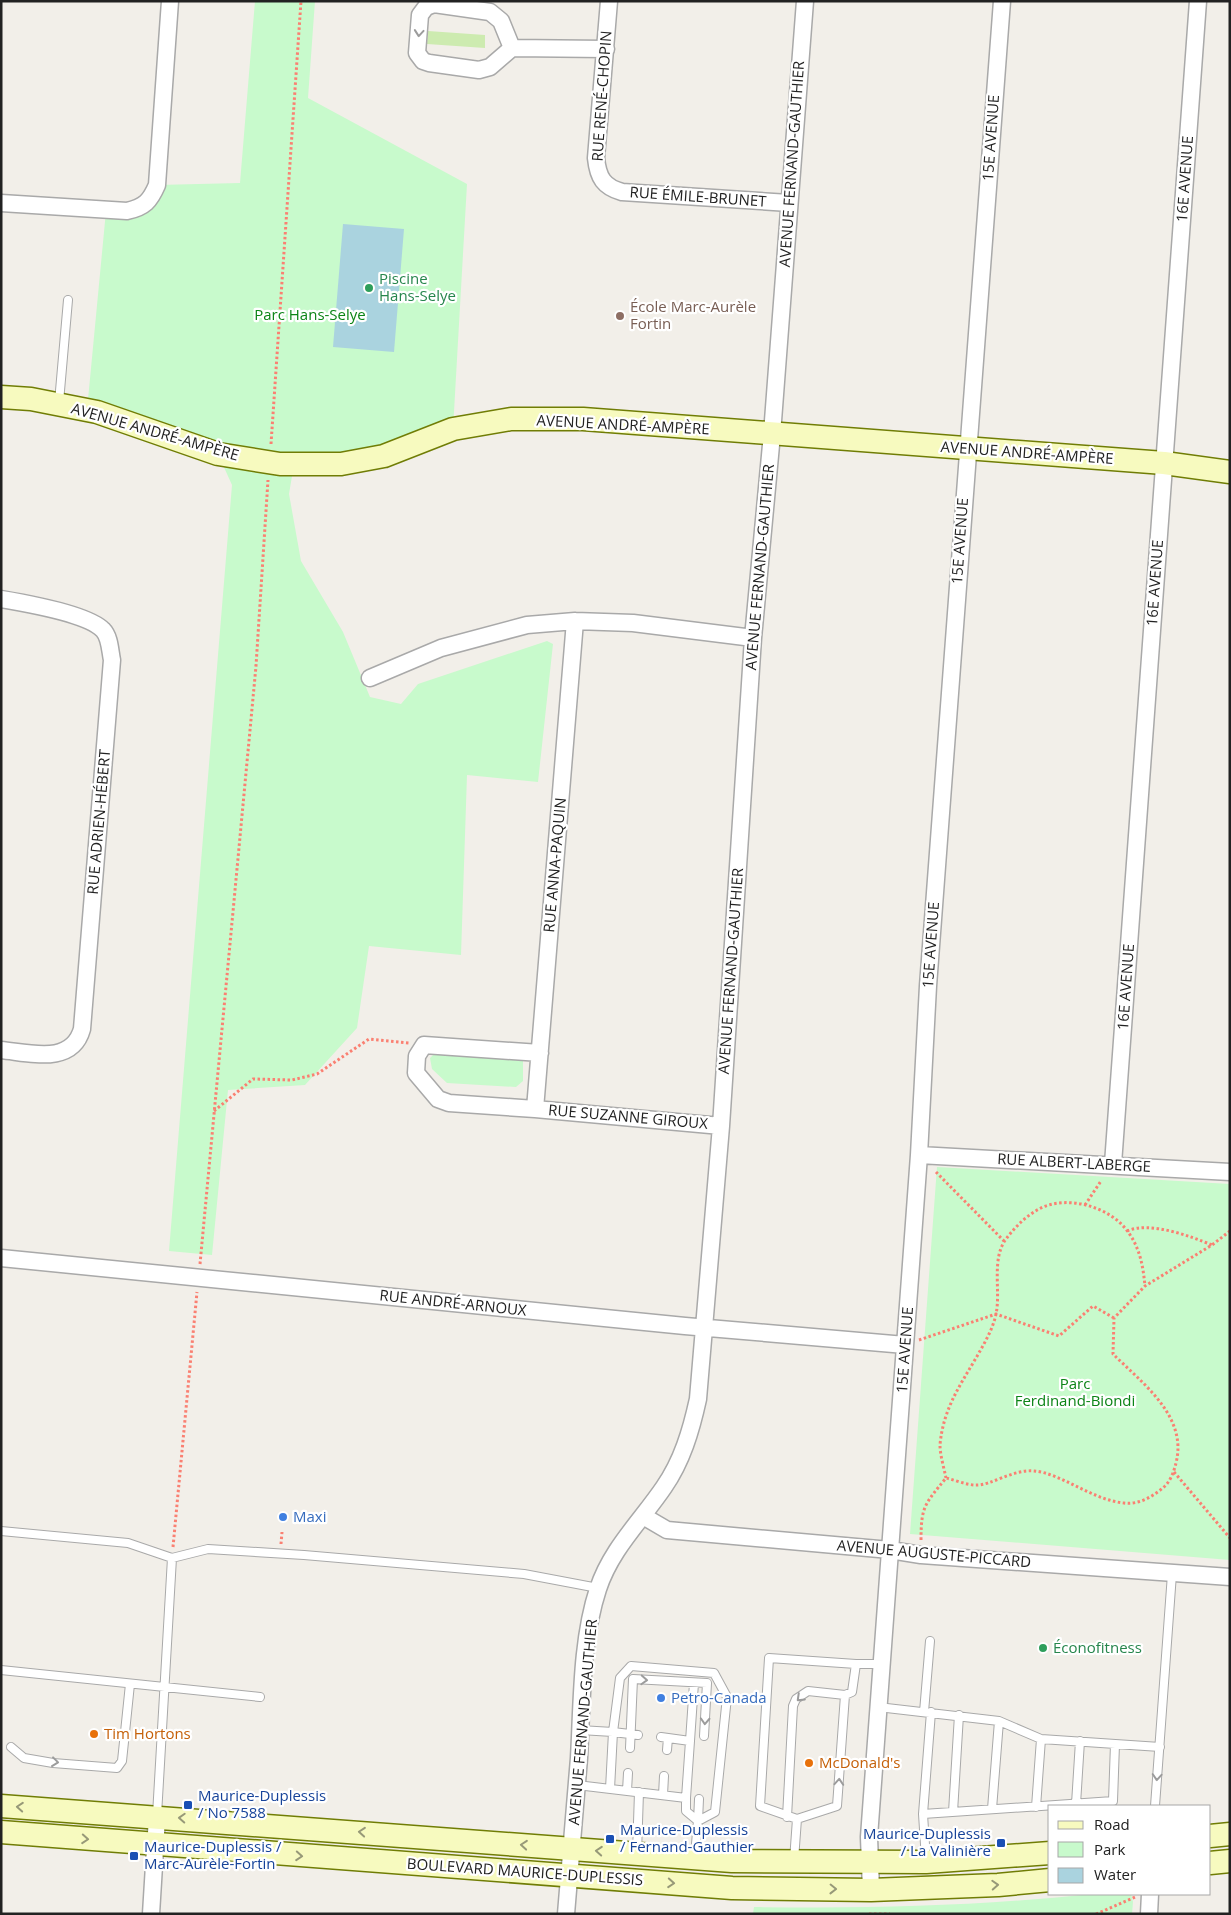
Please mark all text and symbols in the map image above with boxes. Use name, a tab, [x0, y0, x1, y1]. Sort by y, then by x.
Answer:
one-way arrow	[414, 29, 425, 37]
street label: RUE RENÉ-CHOPIN	[586, 30, 616, 162]
street label: AVENUE FERNAND-GAUTHIER	[774, 59, 808, 268]
street label: 15E AVENUE	[977, 94, 1003, 182]
street label: 16E AVENUE	[1171, 135, 1197, 223]
street label: RUE ÉMILE-BRUNET	[629, 181, 768, 211]
place label: Piscine Hans-Selye	[379, 268, 456, 305]
marker: Piscine Hans-Selye	[363, 282, 375, 294]
place label: École Marc-Aurèle Fortin	[630, 296, 756, 333]
park label: Parc Hans-Selye	[254, 304, 366, 324]
marker: École Marc-Aurèle Fortin	[614, 310, 626, 322]
street label: AVENUE ANDRÉ-AMPÈRE	[69, 398, 241, 465]
street label: AVENUE ANDRÉ-AMPÈRE	[536, 409, 710, 439]
street label: AVENUE ANDRÉ-AMPÈRE	[940, 436, 1114, 468]
street label: AVENUE FERNAND-GAUTHIER	[740, 462, 778, 671]
street label: 15E AVENUE	[946, 497, 972, 585]
street label: 16E AVENUE	[1141, 539, 1167, 627]
street label: RUE ADRIEN-HÉBERT	[82, 748, 114, 895]
street label: RUE ANNA-PAQUIN	[538, 797, 570, 933]
street label: AVENUE FERNAND-GAUTHIER	[713, 866, 747, 1075]
street label: 15E AVENUE	[917, 901, 943, 989]
street label: 16E AVENUE	[1112, 943, 1138, 1031]
street label: RUE SUZANNE GIROUX	[547, 1099, 709, 1133]
street label: RUE ALBERT-LABERGE	[997, 1148, 1151, 1176]
street label: RUE ANDRÉ-ARNOUX	[379, 1284, 528, 1320]
street label: 15E AVENUE	[891, 1306, 917, 1394]
park label: Parc Ferdinand-Biondi	[1015, 1373, 1135, 1410]
place label: Maxi	[293, 1506, 326, 1526]
marker: Maxi	[277, 1511, 289, 1523]
street label: AVENUE AUGUSTE-PICCARD	[836, 1535, 1032, 1571]
street label: AVENUE FERNAND-GAUTHIER	[563, 1617, 601, 1826]
place label: Éconofitness	[1053, 1637, 1142, 1657]
marker: Éconofitness	[1037, 1642, 1049, 1654]
one-way arrow	[640, 1674, 648, 1685]
place label: Petro-Canada	[671, 1687, 767, 1707]
marker: Petro-Canada	[655, 1692, 667, 1704]
one-way arrow	[797, 1692, 806, 1701]
one-way arrow	[699, 1717, 710, 1725]
place label: Tim Hortons	[104, 1723, 191, 1743]
marker: Tim Hortons	[88, 1728, 100, 1740]
place label: McDonald's	[819, 1752, 901, 1772]
one-way arrow	[51, 1756, 59, 1767]
marker: McDonald's	[803, 1757, 815, 1769]
one-way arrow	[1152, 1773, 1163, 1781]
one-way arrow	[833, 1778, 844, 1786]
place label: Maurice-Duplessis / No 7588	[198, 1785, 326, 1822]
marker: Maurice-Duplessis / No 7588	[182, 1799, 194, 1811]
one-way arrow	[16, 1802, 24, 1813]
legend	[1048, 1805, 1211, 1895]
one-way arrow	[178, 1813, 186, 1824]
text: Road	[1094, 1814, 1130, 1834]
place label: Maurice-Duplessis / Fernand-Gauthier	[620, 1819, 754, 1856]
place label: Maurice-Duplessis / La Valinière	[863, 1823, 991, 1860]
one-way arrow	[357, 1827, 365, 1838]
one-way arrow	[81, 1833, 89, 1844]
marker: Maurice-Duplessis / Fernand-Gauthier	[604, 1833, 616, 1845]
place label: Maurice-Duplessis / Marc-Aurèle-Fortin	[144, 1836, 282, 1873]
marker: Maurice-Duplessis / La Valinière	[995, 1837, 1007, 1849]
text: Park	[1094, 1839, 1125, 1859]
one-way arrow	[519, 1840, 527, 1851]
one-way arrow	[595, 1846, 603, 1857]
marker: Maurice-Duplessis / Marc-Aurèle-Fortin	[128, 1850, 140, 1862]
one-way arrow	[295, 1850, 303, 1861]
street label: BOULEVARD MAURICE-DUPLESSIS	[406, 1853, 644, 1889]
text: Water	[1094, 1864, 1136, 1884]
one-way arrow	[667, 1878, 675, 1889]
one-way arrow	[992, 1879, 1000, 1890]
one-way arrow	[829, 1884, 837, 1895]

